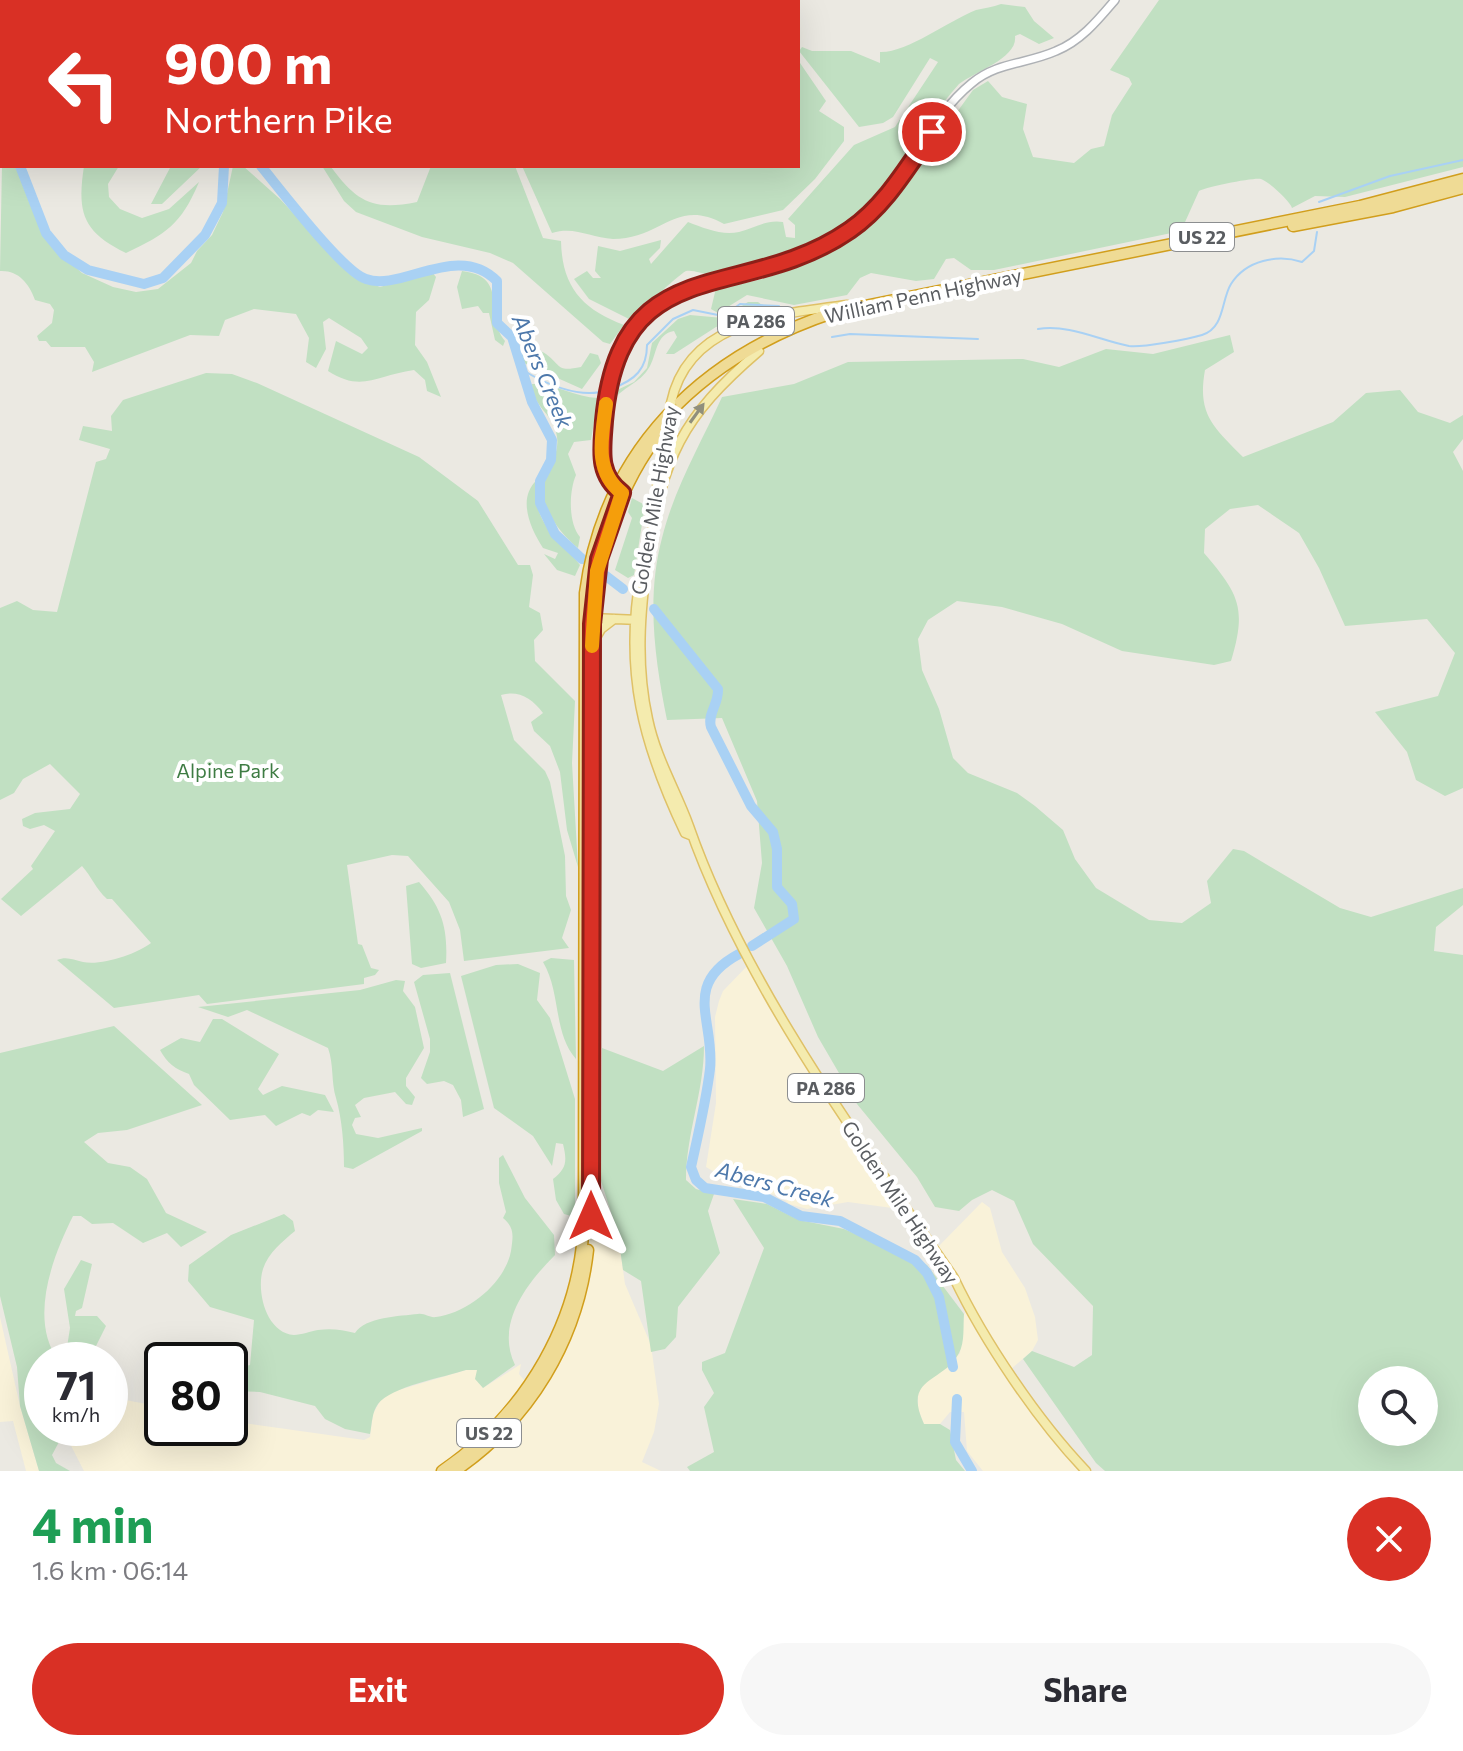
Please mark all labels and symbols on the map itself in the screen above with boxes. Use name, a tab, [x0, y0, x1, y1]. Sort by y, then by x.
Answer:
pin	[898, 98, 966, 166]
road number: US 22	[1170, 223, 1234, 251]
street label: William Penn Highway	[822, 262, 1024, 328]
road number: PA 286	[718, 307, 794, 335]
water label: Abers Creek	[507, 309, 580, 433]
one-way arrow	[689, 402, 704, 423]
street label: Golden Mile Highway	[626, 404, 682, 596]
park label: Alpine Park	[176, 758, 280, 782]
road number: PA 286	[788, 1074, 864, 1102]
street label: Golden Mile Highway	[838, 1116, 964, 1288]
water label: Abers Creek	[712, 1155, 838, 1213]
position arrow	[549, 1174, 633, 1258]
speed limit sign: 80	[144, 1342, 248, 1446]
road number: US 22	[457, 1419, 521, 1447]

